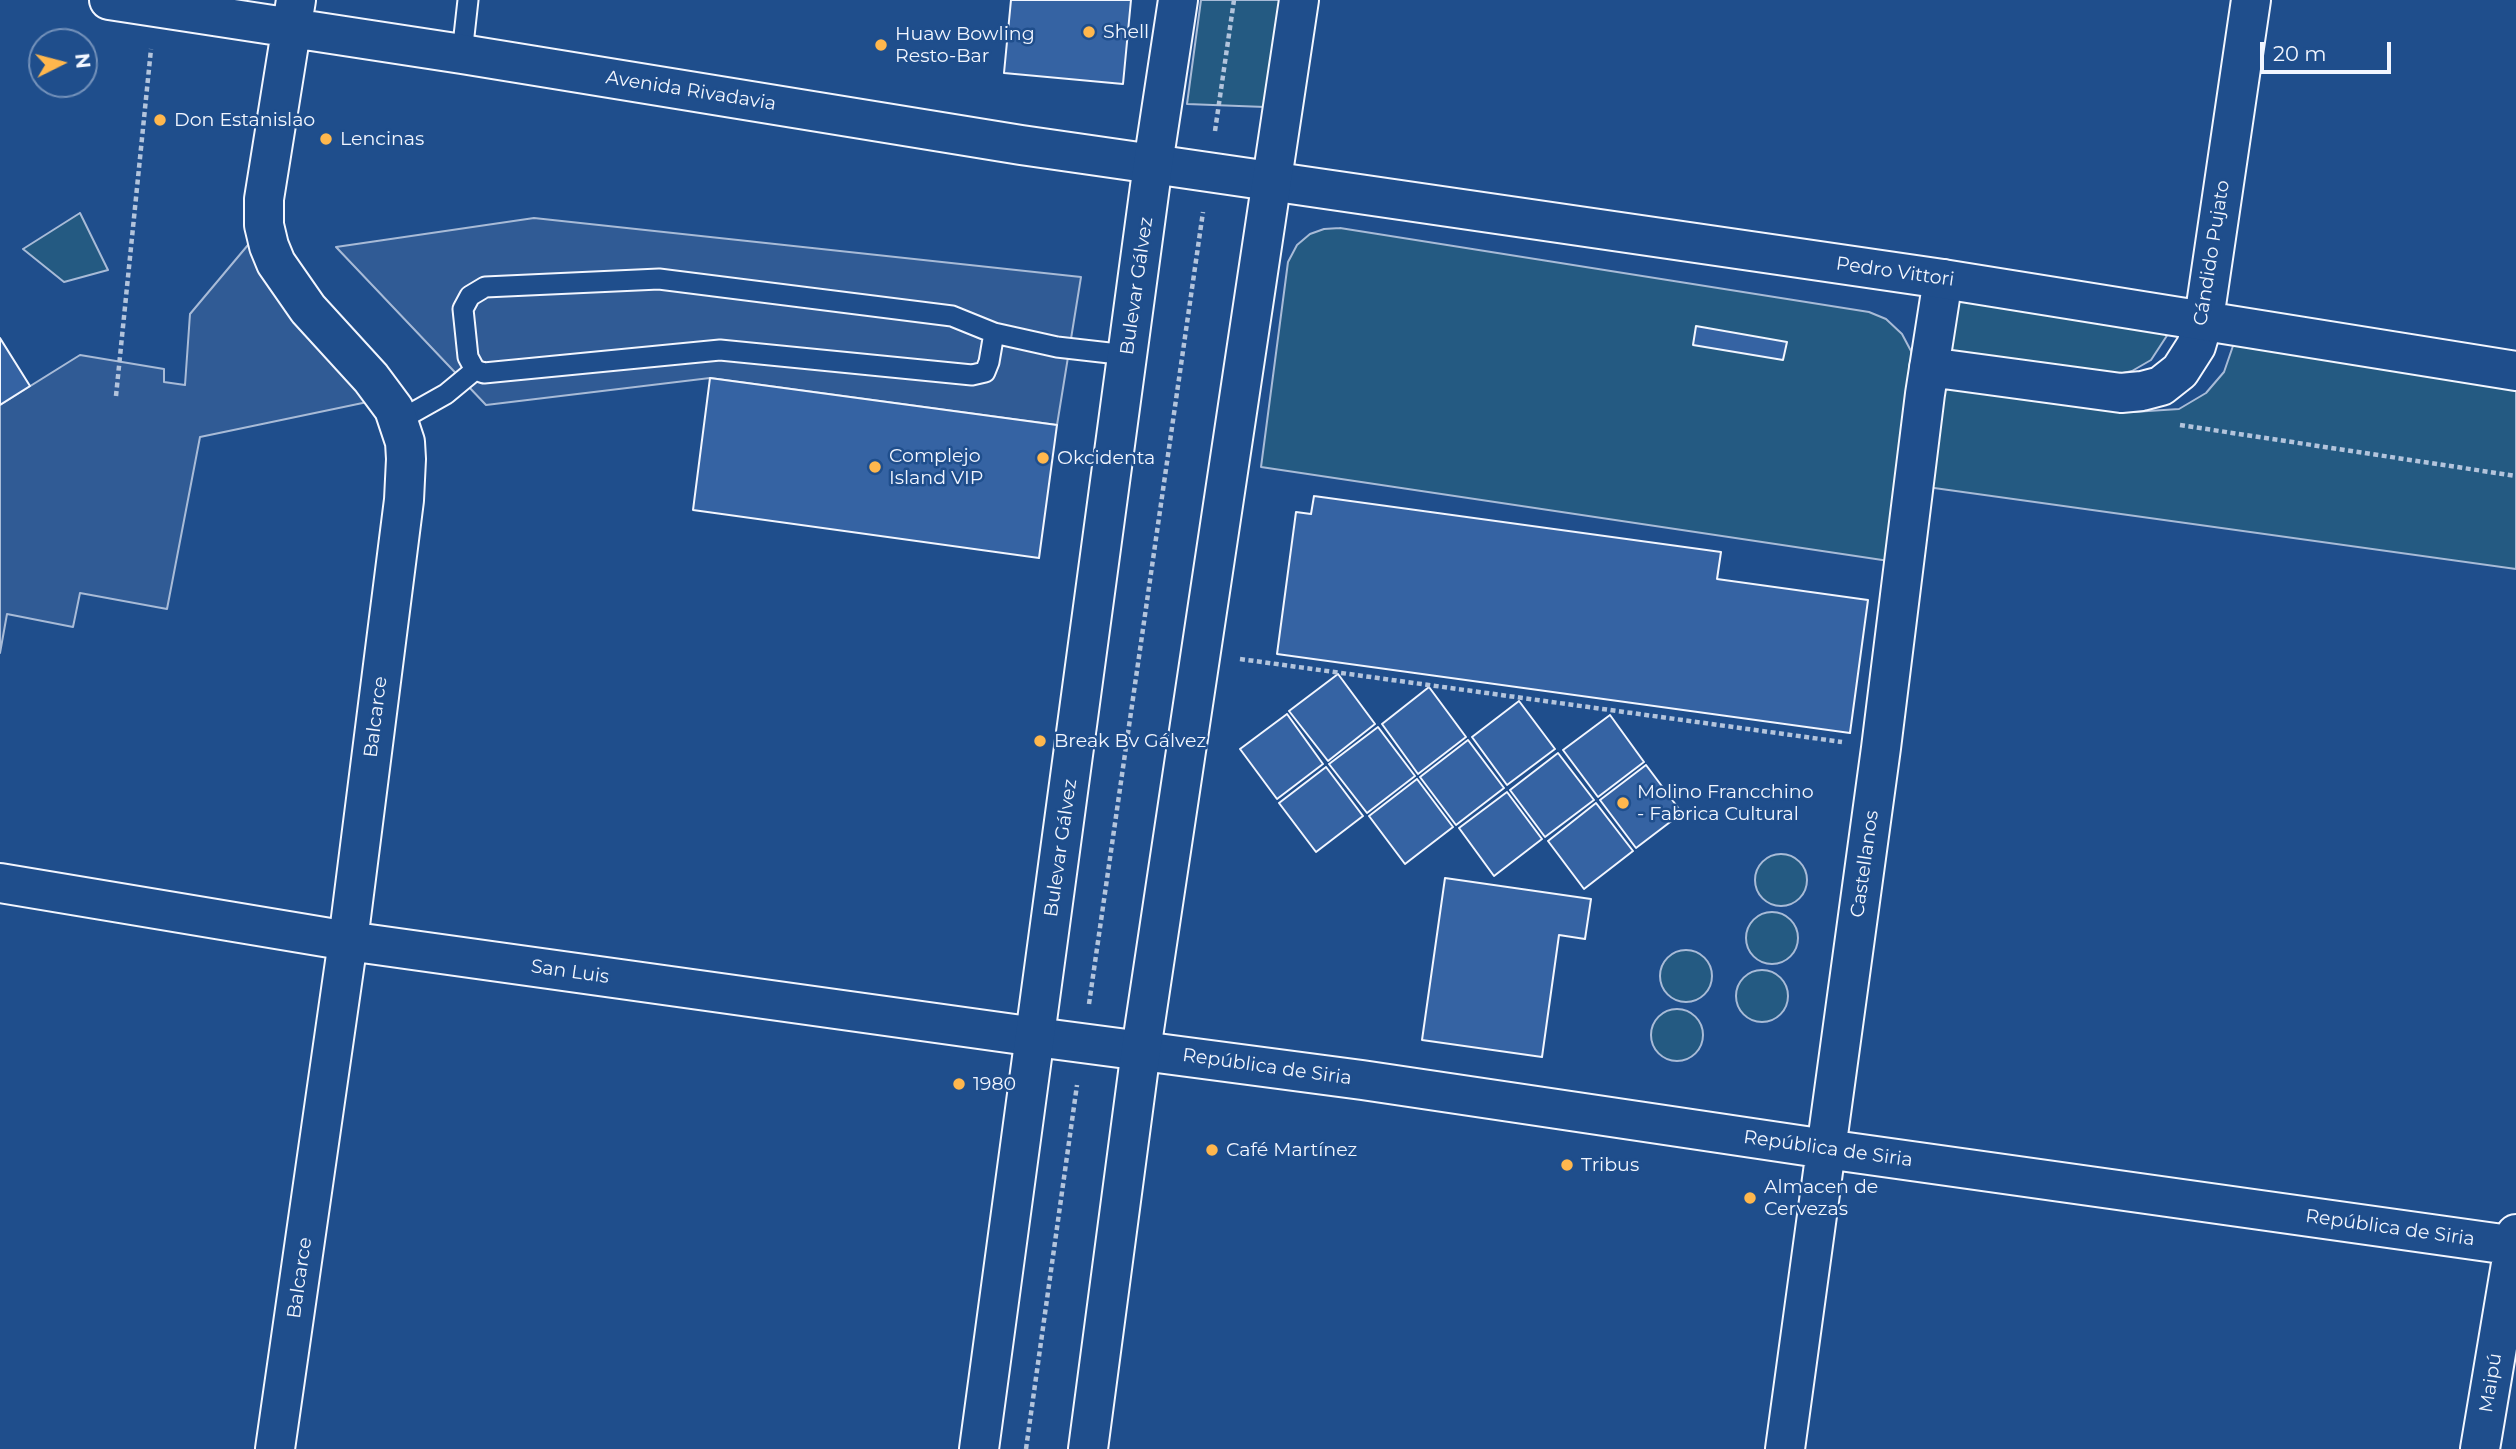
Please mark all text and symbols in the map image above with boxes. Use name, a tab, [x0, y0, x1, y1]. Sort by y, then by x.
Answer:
place label: Shell	[1103, 21, 1149, 43]
place label: Huaw Bowling Resto-Bar	[895, 23, 1035, 67]
marker: Shell	[1081, 24, 1097, 40]
north arrow	[28, 28, 98, 98]
scale bar	[2264, 28, 2395, 72]
marker: Huaw Bowling Resto-Bar	[873, 37, 889, 53]
text: 20 m	[2273, 41, 2327, 66]
text: N	[70, 52, 95, 70]
street label: Avenida Rivadavia	[604, 66, 778, 116]
place label: Don Estanislao	[174, 109, 315, 131]
marker: Don Estanislao	[152, 112, 168, 128]
place label: Lencinas	[340, 128, 424, 150]
marker: Lencinas	[318, 131, 334, 147]
street label: Cándido Pujato	[2189, 179, 2235, 327]
street label: Bulevar Gálvez	[1116, 215, 1158, 357]
street label: Pedro Vittori	[1834, 252, 1956, 292]
place label: Complejo Island VIP	[889, 445, 983, 489]
place label: Okcidenta	[1057, 447, 1155, 469]
marker: Okcidenta	[1035, 450, 1051, 466]
marker: Complejo Island VIP	[867, 459, 883, 475]
street label: Balcarce	[360, 675, 392, 759]
place label: Break Bv Gálvez	[1054, 730, 1206, 752]
marker: Break Bv Gálvez	[1032, 733, 1048, 749]
street label: Bulevar Gálvez	[1040, 777, 1082, 919]
place label: Molino Francchino - Fabrica Cultural	[1637, 781, 1814, 825]
marker: Molino Francchino - Fabrica Cultural	[1615, 795, 1631, 811]
street label: Castellanos	[1846, 809, 1884, 919]
street label: San Luis	[529, 955, 611, 989]
street label: República de Siria	[1181, 1044, 1353, 1090]
place label: 1980	[973, 1073, 1016, 1095]
marker: 1980	[951, 1076, 967, 1092]
street label: República de Siria	[1742, 1126, 1914, 1172]
place label: Café Martínez	[1226, 1139, 1357, 1161]
marker: Café Martínez	[1204, 1142, 1220, 1158]
place label: Tribus	[1581, 1154, 1639, 1176]
marker: Tribus	[1559, 1157, 1575, 1173]
place label: Almacen de Cervezas	[1764, 1176, 1878, 1220]
marker: Almacen de Cervezas	[1742, 1190, 1758, 1206]
street label: República de Siria	[2304, 1205, 2476, 1251]
street label: Balcarce	[283, 1236, 317, 1320]
street label: Maipú	[2475, 1352, 2507, 1414]

